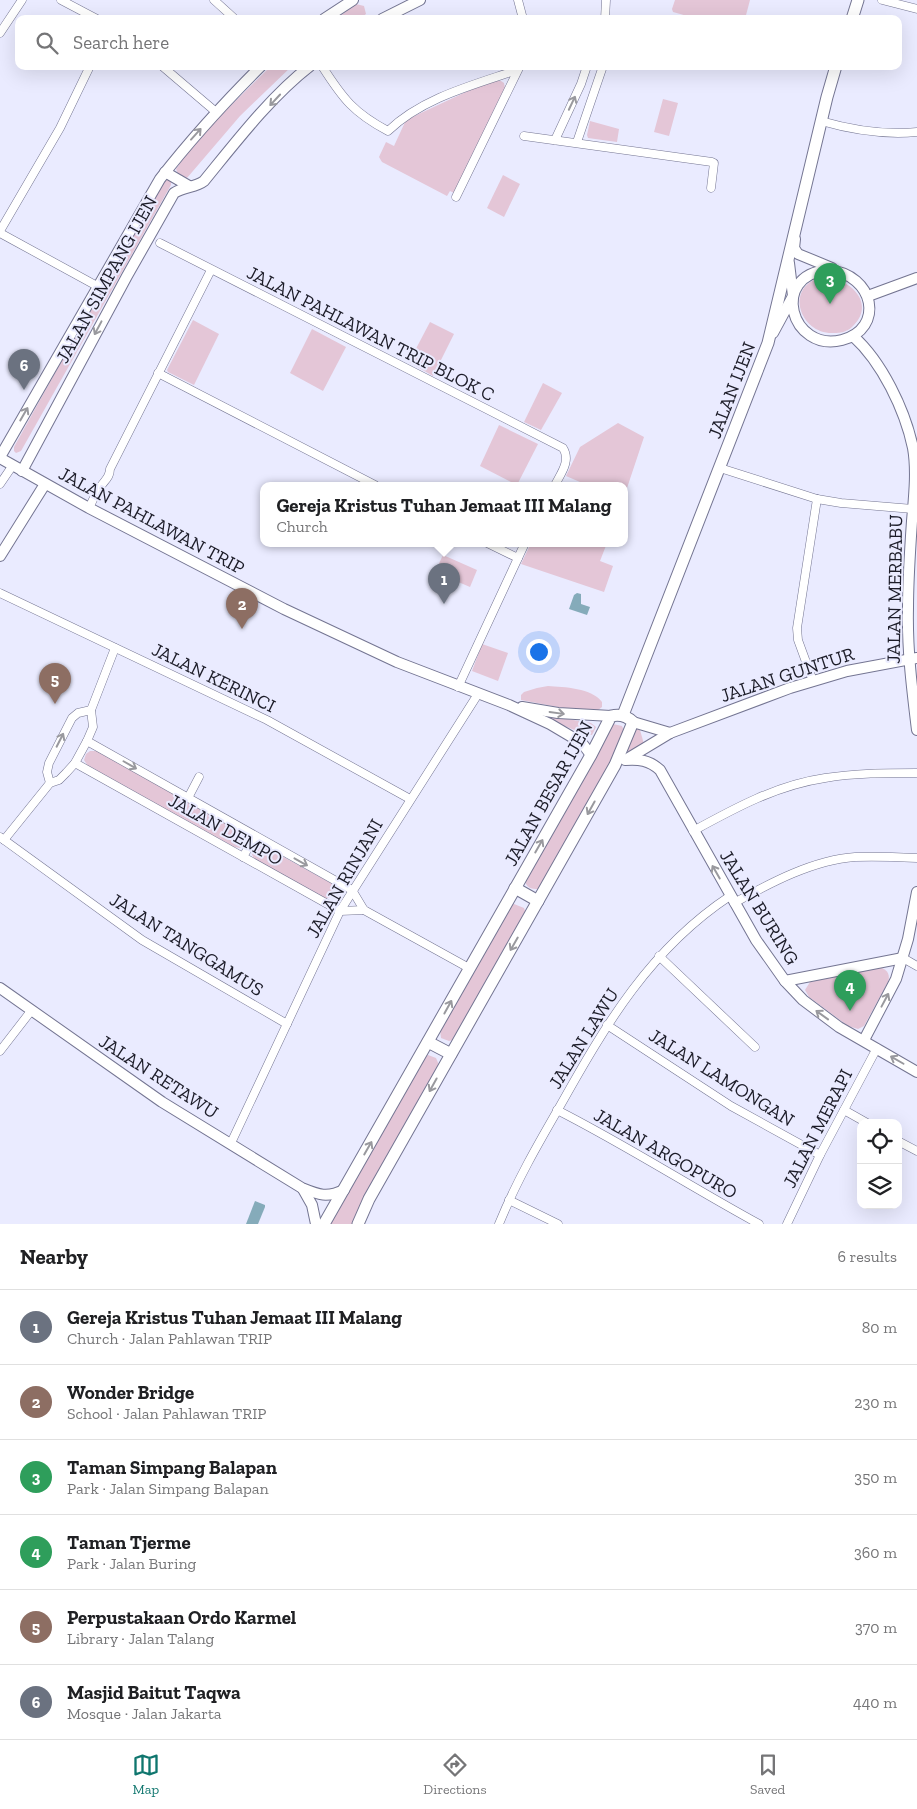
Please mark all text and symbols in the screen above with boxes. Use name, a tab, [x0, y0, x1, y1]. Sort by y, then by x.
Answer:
search box	[15, 15, 902, 70]
icon: search	[33, 29, 61, 57]
text: Search here	[73, 31, 169, 54]
one-way arrow	[269, 93, 281, 106]
one-way arrow	[567, 96, 577, 111]
one-way arrow	[190, 128, 202, 141]
street label: JALAN SIMPANG IJEN	[51, 192, 162, 367]
street label: JALAN PAHLAWAN TRIP BLOK C	[243, 261, 498, 406]
pin: 3	[814, 263, 846, 304]
one-way arrow	[93, 321, 103, 335]
street label: JALAN IJEN	[703, 339, 760, 442]
pin: 6	[8, 349, 40, 390]
one-way arrow	[20, 408, 30, 422]
street label: JALAN PAHLAWAN TRIP	[55, 462, 249, 579]
popup	[260, 482, 628, 547]
text: Gereja Kristus Tuhan Jemaat III Malang	[276, 494, 612, 517]
street label: JALAN MERBABU	[882, 514, 907, 664]
text: Church	[276, 517, 328, 536]
pin: 1	[428, 563, 460, 604]
pin: 2	[226, 588, 258, 629]
street label: JALAN KERINCI	[148, 638, 279, 717]
your location	[526, 639, 552, 665]
street label: JALAN GUNTUR	[717, 642, 857, 707]
pin: 5	[39, 663, 71, 704]
one-way arrow	[549, 708, 565, 718]
street label: JALAN BESAR IJEN	[499, 717, 598, 870]
one-way arrow	[56, 733, 65, 748]
one-way arrow	[122, 760, 136, 770]
street label: JALAN DEMPO	[165, 789, 287, 870]
one-way arrow	[586, 800, 595, 815]
street label: JALAN RINJANI	[301, 815, 388, 942]
one-way arrow	[534, 838, 544, 853]
street label: JALAN BURING	[715, 846, 804, 969]
one-way arrow	[294, 857, 309, 867]
one-way arrow	[711, 864, 721, 879]
street label: JALAN TANGGAMUS	[106, 888, 268, 1001]
one-way arrow	[508, 936, 518, 950]
pin: 4	[834, 970, 866, 1011]
street label: JALAN LAWU	[543, 984, 623, 1093]
one-way arrow	[881, 993, 890, 1008]
one-way arrow	[443, 1000, 453, 1014]
one-way arrow	[816, 1009, 830, 1020]
street label: JALAN LAMONGAN	[645, 1023, 799, 1131]
street label: JALAN RETAWU	[95, 1029, 223, 1124]
one-way arrow	[890, 1054, 905, 1064]
street label: JALAN MERAPI	[778, 1065, 857, 1191]
one-way arrow	[428, 1077, 438, 1092]
street label: JALAN ARGOPURO	[590, 1103, 742, 1204]
map controls	[857, 1119, 902, 1209]
button: locate	[857, 1119, 902, 1164]
one-way arrow	[363, 1141, 373, 1156]
button: layers	[857, 1164, 902, 1209]
text: Nearby	[20, 1244, 88, 1269]
text: 6 results	[837, 1247, 897, 1266]
text: Gereja Kristus Tuhan Jemaat III Malang	[67, 1306, 402, 1329]
text: 1	[33, 1318, 39, 1337]
text: 80 m	[862, 1318, 897, 1337]
text: Church · Jalan Pahlawan TRIP	[67, 1329, 272, 1348]
text: Wonder Bridge	[67, 1381, 194, 1404]
text: 2	[32, 1393, 40, 1412]
text: 230 m	[854, 1393, 897, 1412]
text: School · Jalan Pahlawan TRIP	[67, 1404, 266, 1423]
text: Taman Simpang Balapan	[67, 1456, 277, 1479]
text: 3	[32, 1468, 40, 1487]
text: 350 m	[854, 1468, 897, 1487]
text: Park · Jalan Simpang Balapan	[67, 1479, 269, 1498]
text: Taman Tjerme	[67, 1531, 191, 1554]
text: 4	[31, 1543, 41, 1562]
text: 360 m	[854, 1543, 897, 1562]
text: Park · Jalan Buring	[67, 1554, 196, 1573]
text: Perpustakaan Ordo Karmel	[67, 1606, 296, 1629]
text: 5	[32, 1618, 40, 1637]
text: 370 m	[855, 1618, 897, 1637]
text: Library · Jalan Talang	[67, 1629, 214, 1648]
text: Masjid Baitut Taqwa	[67, 1681, 241, 1704]
text: 6	[32, 1693, 40, 1712]
text: 440 m	[853, 1693, 897, 1712]
text: Mosque · Jalan Jakarta	[67, 1704, 222, 1723]
tab: Map	[132, 1751, 160, 1798]
tab: Directions	[423, 1751, 487, 1798]
tab: Saved	[750, 1751, 785, 1798]

